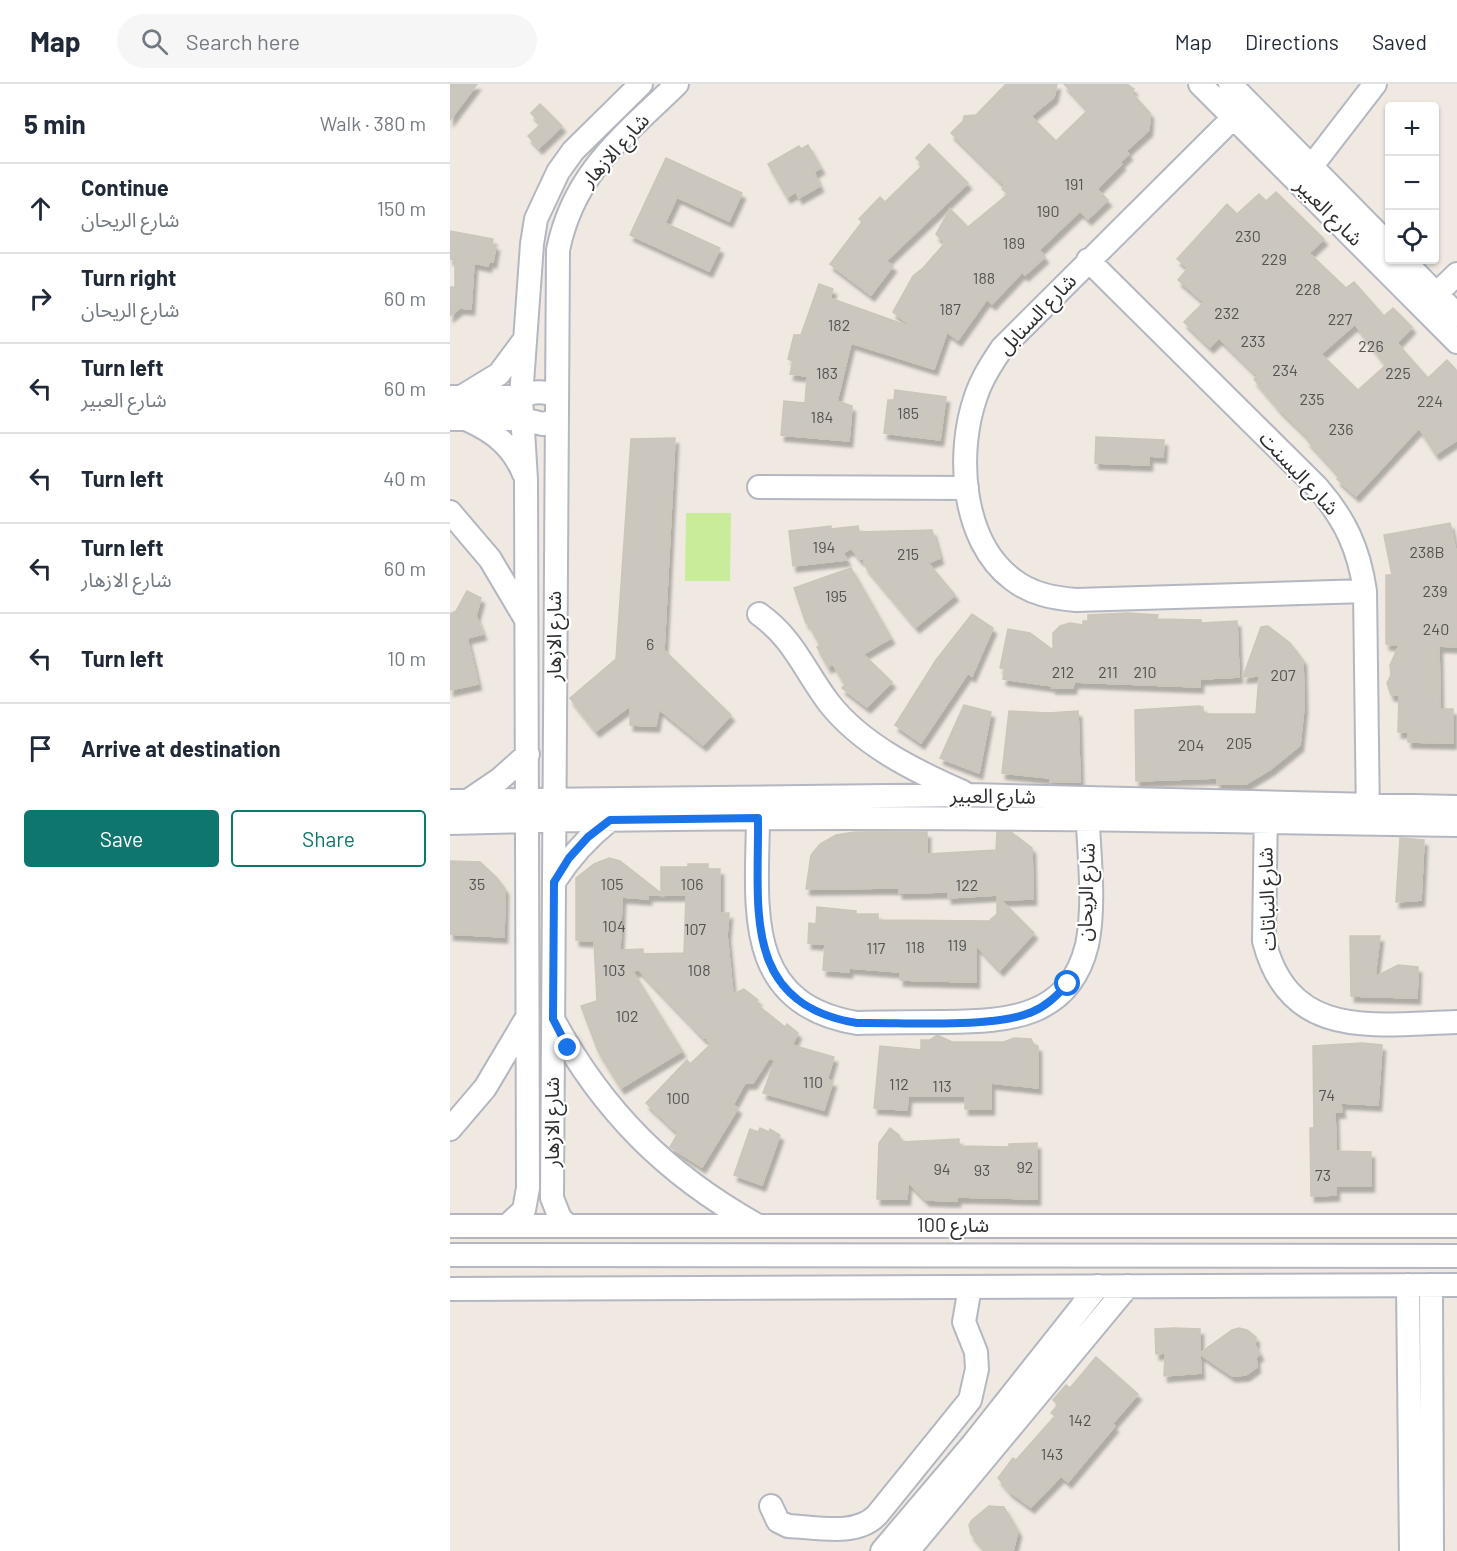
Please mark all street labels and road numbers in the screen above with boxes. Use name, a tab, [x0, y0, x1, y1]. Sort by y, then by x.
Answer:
street label: شارع الازهار	[574, 108, 656, 194]
street label: شارع العبير	[1287, 172, 1368, 253]
street label: شارع السنابل	[992, 268, 1083, 361]
street label: شارع البسنت	[1252, 426, 1344, 522]
street label: شارع الازهار	[541, 591, 569, 682]
street label: شارع العبير	[949, 782, 1036, 812]
street label: شارع الريحان	[1071, 842, 1103, 942]
street label: شارع النباتات	[1252, 846, 1284, 951]
street label: شارع الازهار	[539, 1077, 567, 1168]
street label: شارع 100	[917, 1212, 989, 1240]

